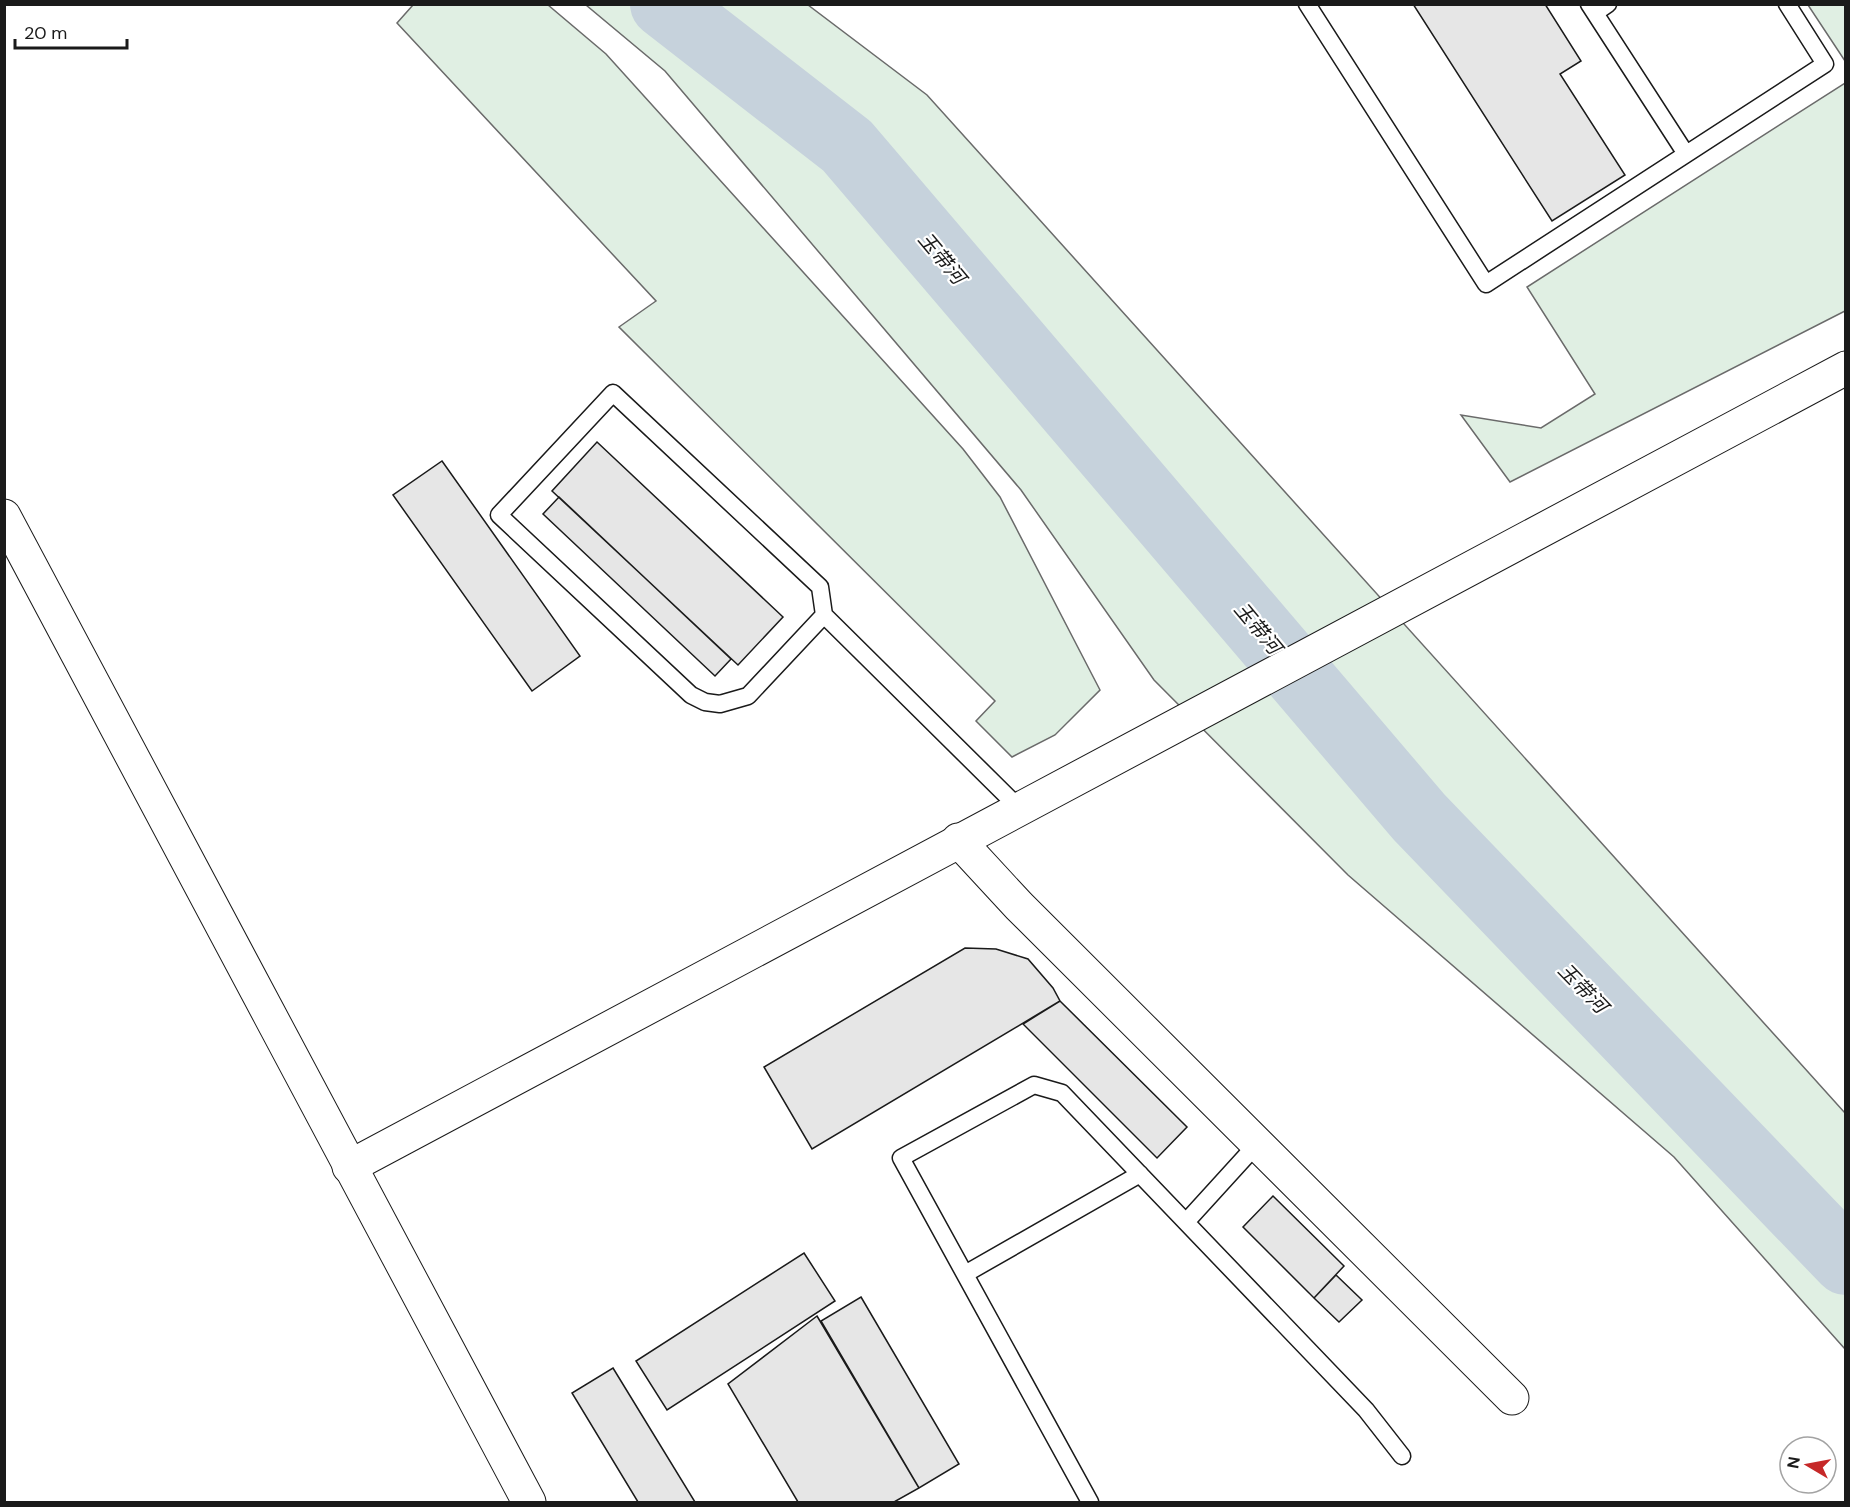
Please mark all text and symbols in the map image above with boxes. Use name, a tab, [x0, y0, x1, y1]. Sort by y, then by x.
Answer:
scale bar	[15, 12, 128, 50]
text: 20 m	[24, 21, 67, 45]
water label: 玉带河	[913, 227, 974, 292]
water label: 玉带河	[1229, 597, 1290, 662]
water label: 玉带河	[1553, 957, 1616, 1021]
north arrow	[1778, 1435, 1838, 1495]
text: N	[1782, 1455, 1805, 1470]

